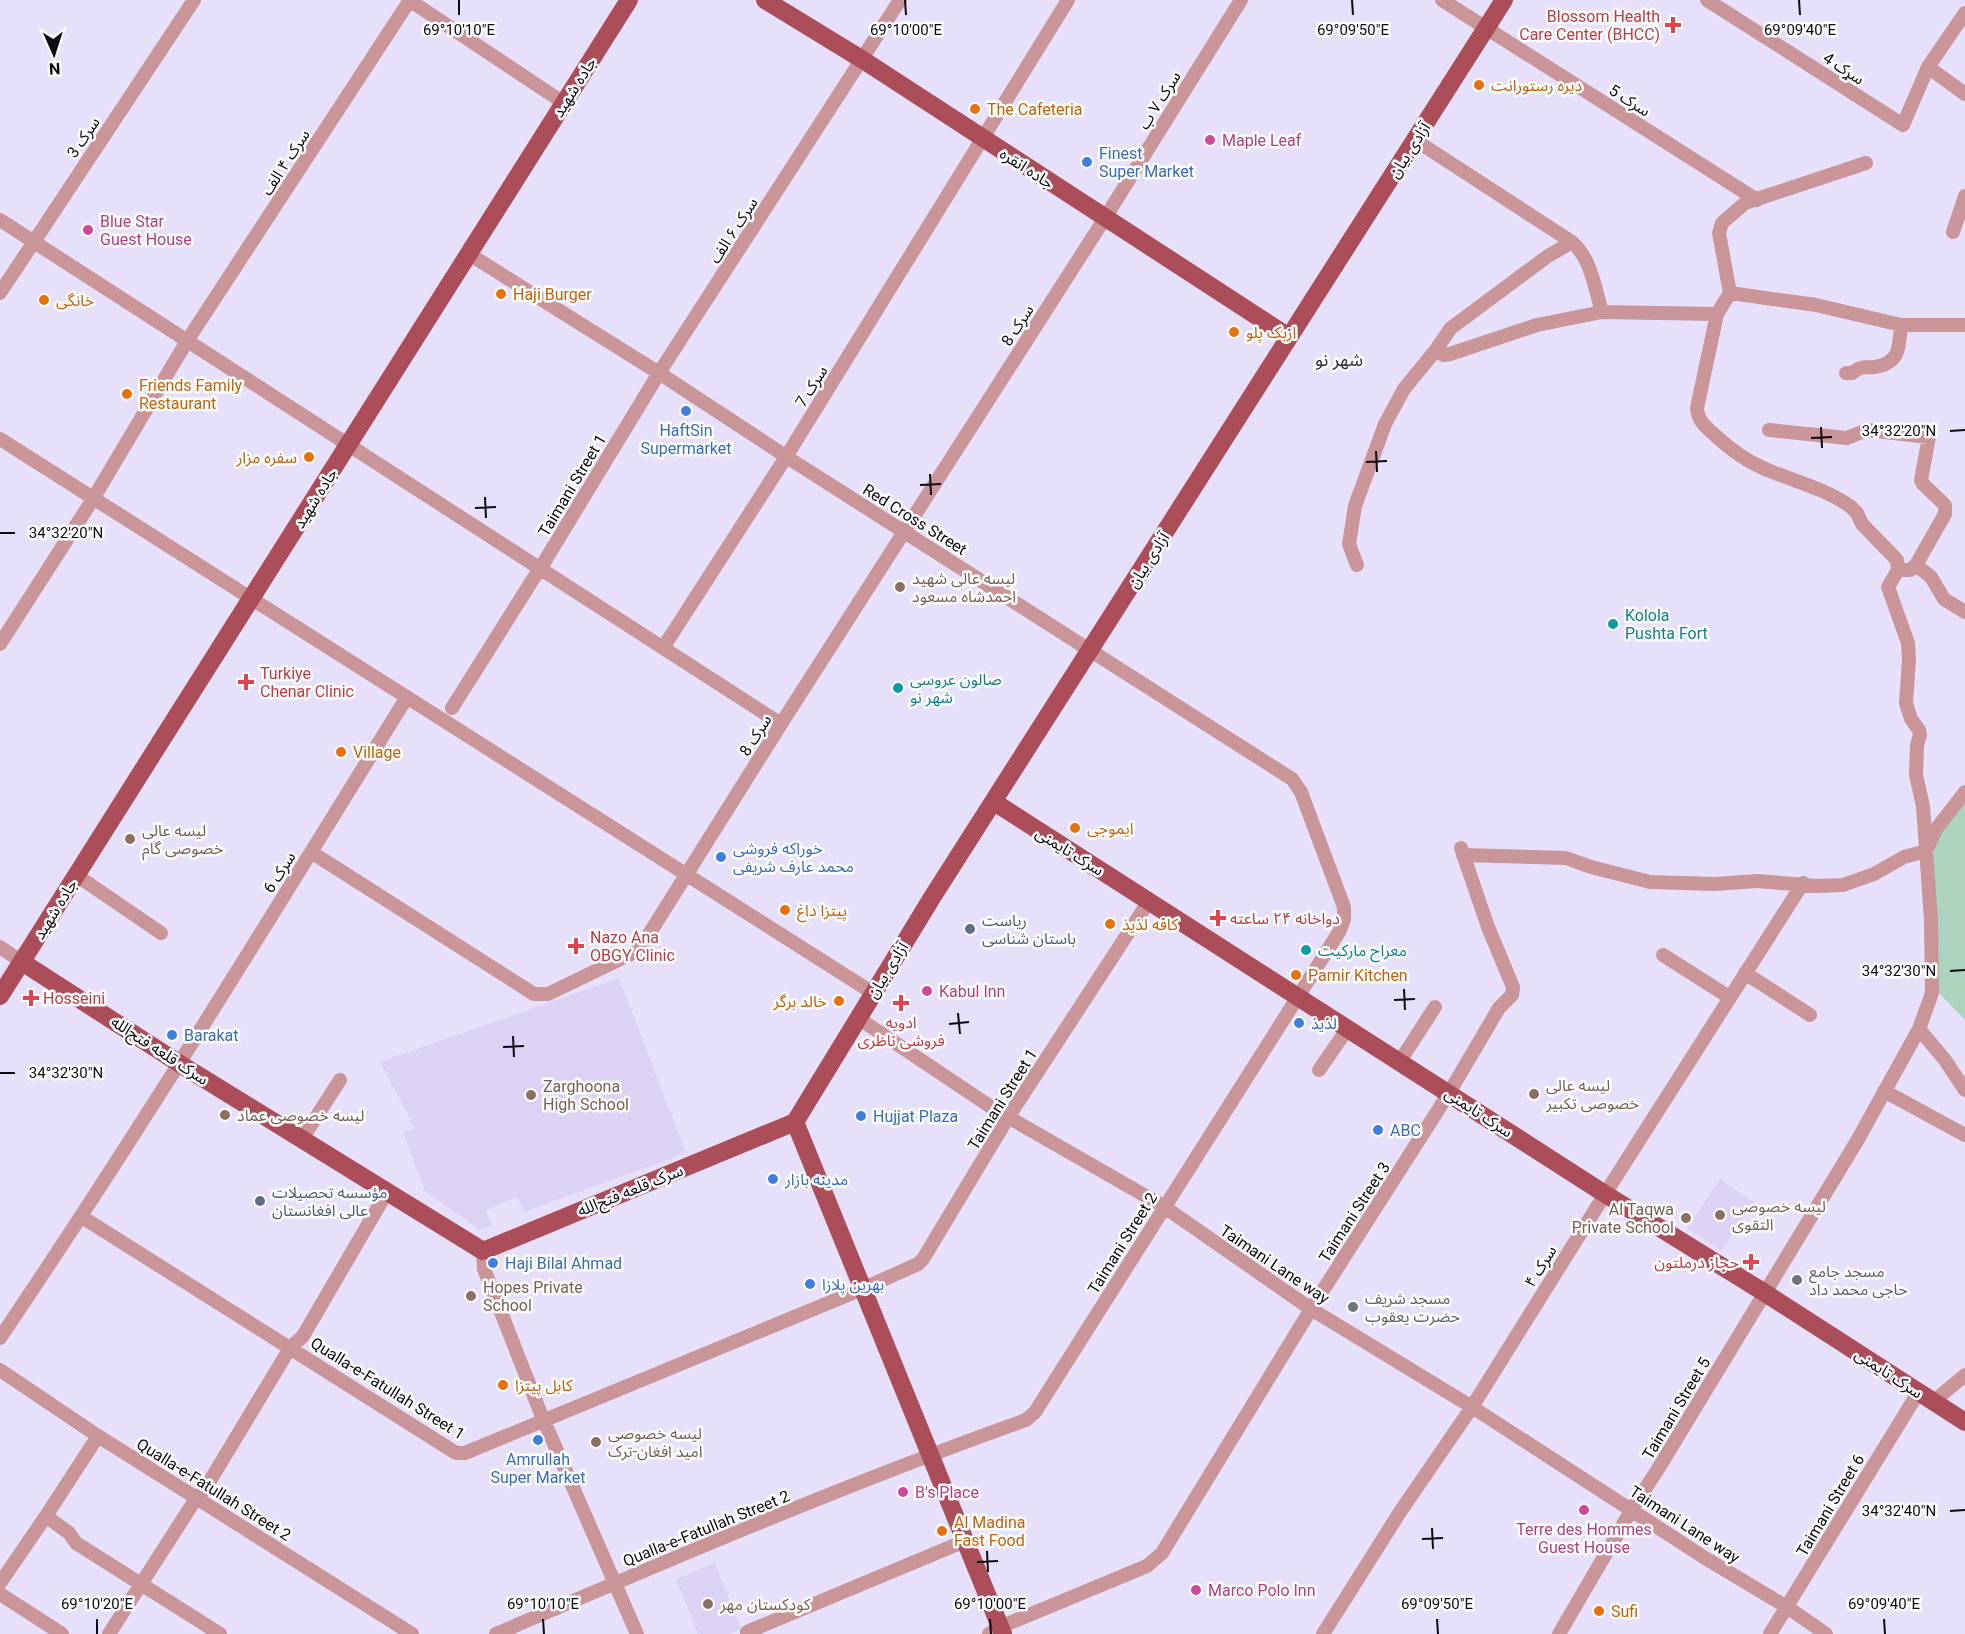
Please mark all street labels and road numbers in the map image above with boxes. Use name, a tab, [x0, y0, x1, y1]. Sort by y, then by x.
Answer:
street label: سړک 4	[1820, 48, 1868, 89]
street label: جاده شهید	[549, 54, 600, 121]
street label: سرک ۷ ب	[1134, 68, 1185, 133]
street label: سرک 5	[1606, 80, 1654, 120]
street label: سرک 3	[63, 113, 104, 161]
street label: آزادی بیان	[1384, 118, 1435, 182]
street label: سرک ۴ الف	[257, 126, 314, 199]
street label: جاده انقره	[996, 144, 1057, 193]
street label: سرک ۶ الف	[705, 194, 762, 267]
street label: سرک 8	[997, 301, 1038, 349]
street label: سرک 7	[791, 362, 831, 410]
street label: Taimani Street 1	[534, 431, 610, 540]
street label: جاده شهید	[290, 465, 341, 532]
street label: Red Cross Street	[859, 480, 970, 559]
street label: آزادی بیان	[1123, 528, 1174, 592]
street label: سرک 8	[735, 711, 775, 759]
street label: سرک تایمنی	[1032, 823, 1107, 880]
street label: سرک 6	[259, 848, 299, 896]
street label: جاده شهید	[30, 876, 81, 943]
street label: آزادی بیان	[863, 938, 913, 1002]
street label: سرک قلعه فتح‌الله	[106, 1012, 212, 1091]
street label: Taimani Street 1	[964, 1045, 1041, 1153]
street label: سرک تایمنی	[1441, 1083, 1516, 1141]
street label: Taimani Street 3	[1315, 1159, 1394, 1266]
street label: سرک قلعه فتح‌الله	[575, 1161, 687, 1223]
street label: Taimani Street 2	[1084, 1189, 1161, 1297]
street label: Taimani Lane way	[1217, 1221, 1333, 1308]
street label: سرک ۴	[1520, 1242, 1561, 1291]
street label: Qualla-e-Fatullah Street 1	[307, 1333, 468, 1444]
street label: سرک تایمنی	[1851, 1344, 1926, 1402]
street label: Taimani Street 5	[1638, 1354, 1714, 1463]
street label: Qualla-e-Fatullah Street 2	[133, 1434, 294, 1545]
street label: Taimani Street 6	[1792, 1451, 1868, 1560]
street label: Taimani Lane way	[1626, 1482, 1744, 1567]
street label: Qualla-e-Fatullah Street 2	[620, 1486, 792, 1571]

